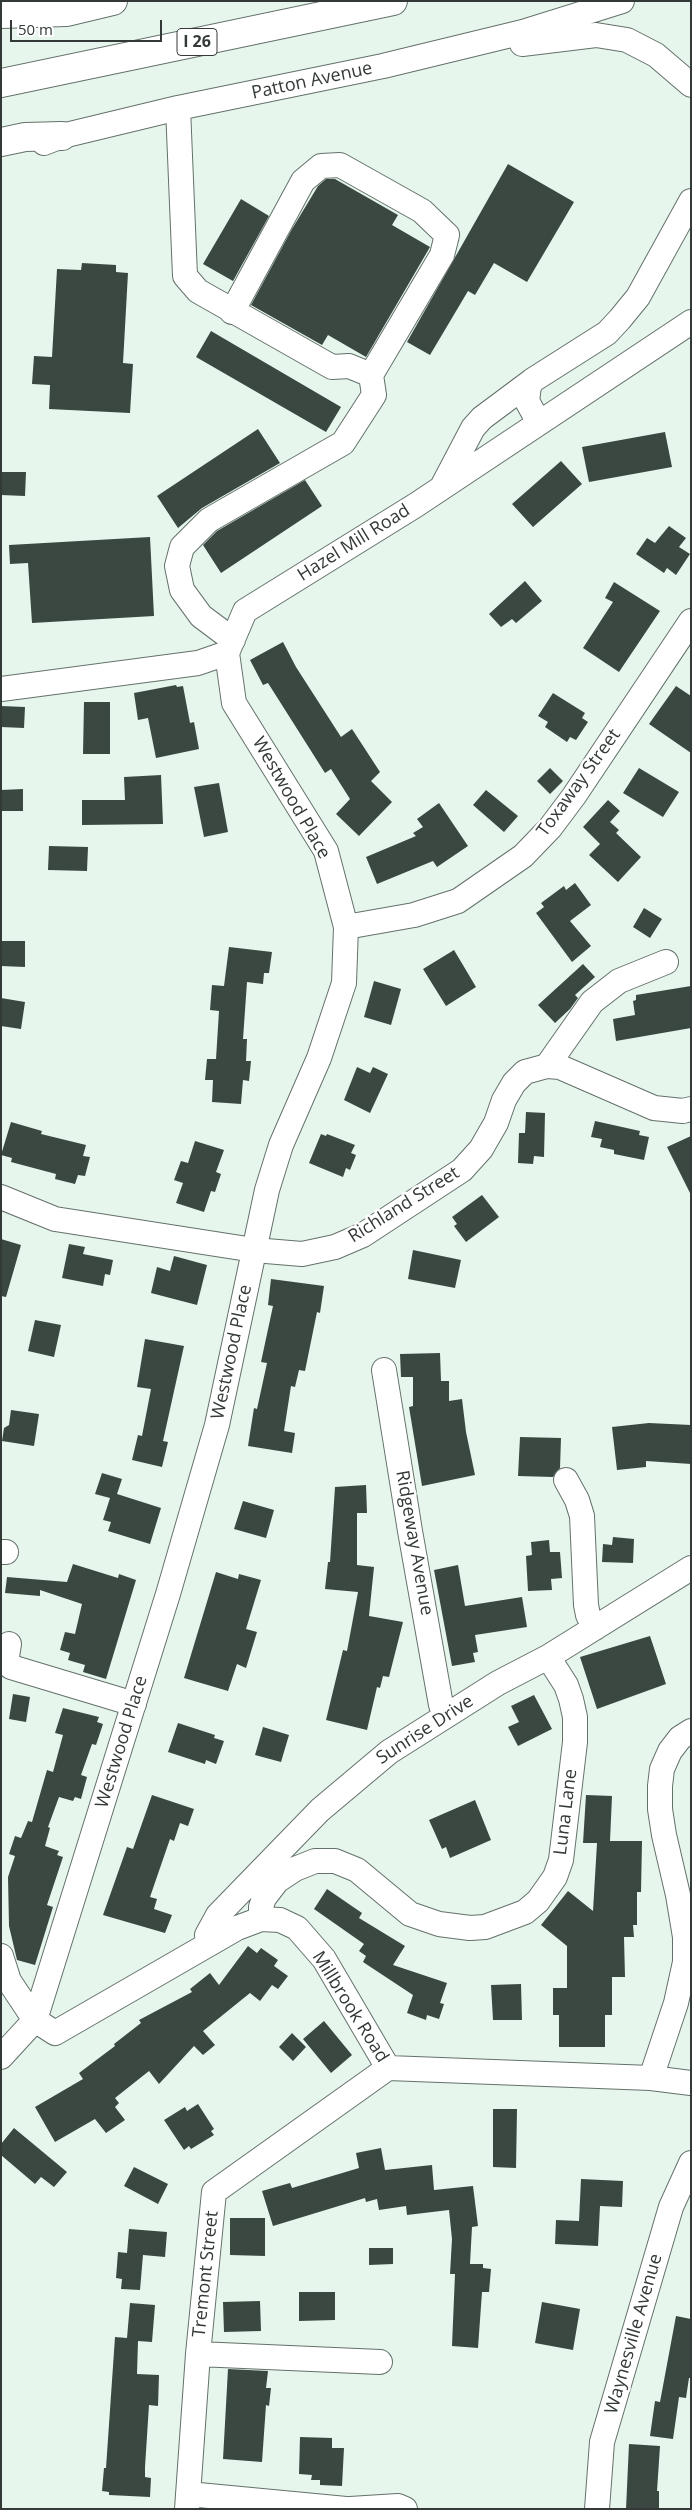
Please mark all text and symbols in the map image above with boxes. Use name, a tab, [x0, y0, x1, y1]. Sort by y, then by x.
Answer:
scale bar	[12, 10, 165, 42]
text: 50 m	[18, 19, 53, 39]
road number: I 26	[177, 28, 217, 56]
street label: Patton Avenue	[250, 58, 374, 104]
street label: Hazel Mill Road	[294, 500, 414, 586]
street label: Toxaway Street	[533, 725, 625, 841]
street label: Westwood Place	[247, 733, 335, 863]
street label: Richland Street	[344, 1162, 464, 1248]
street label: Westwood Place	[207, 1283, 257, 1421]
street label: Ridgeway Avenue	[391, 1469, 437, 1617]
street label: Westwood Place	[92, 1673, 152, 1811]
street label: Sunrise Drive	[372, 1691, 478, 1769]
street label: Luna Lane	[550, 1768, 582, 1856]
street label: Millbrook Road	[307, 1947, 393, 2067]
street label: Tremont Street	[189, 2210, 223, 2338]
street label: Waynesville Avenue	[601, 2252, 667, 2416]

